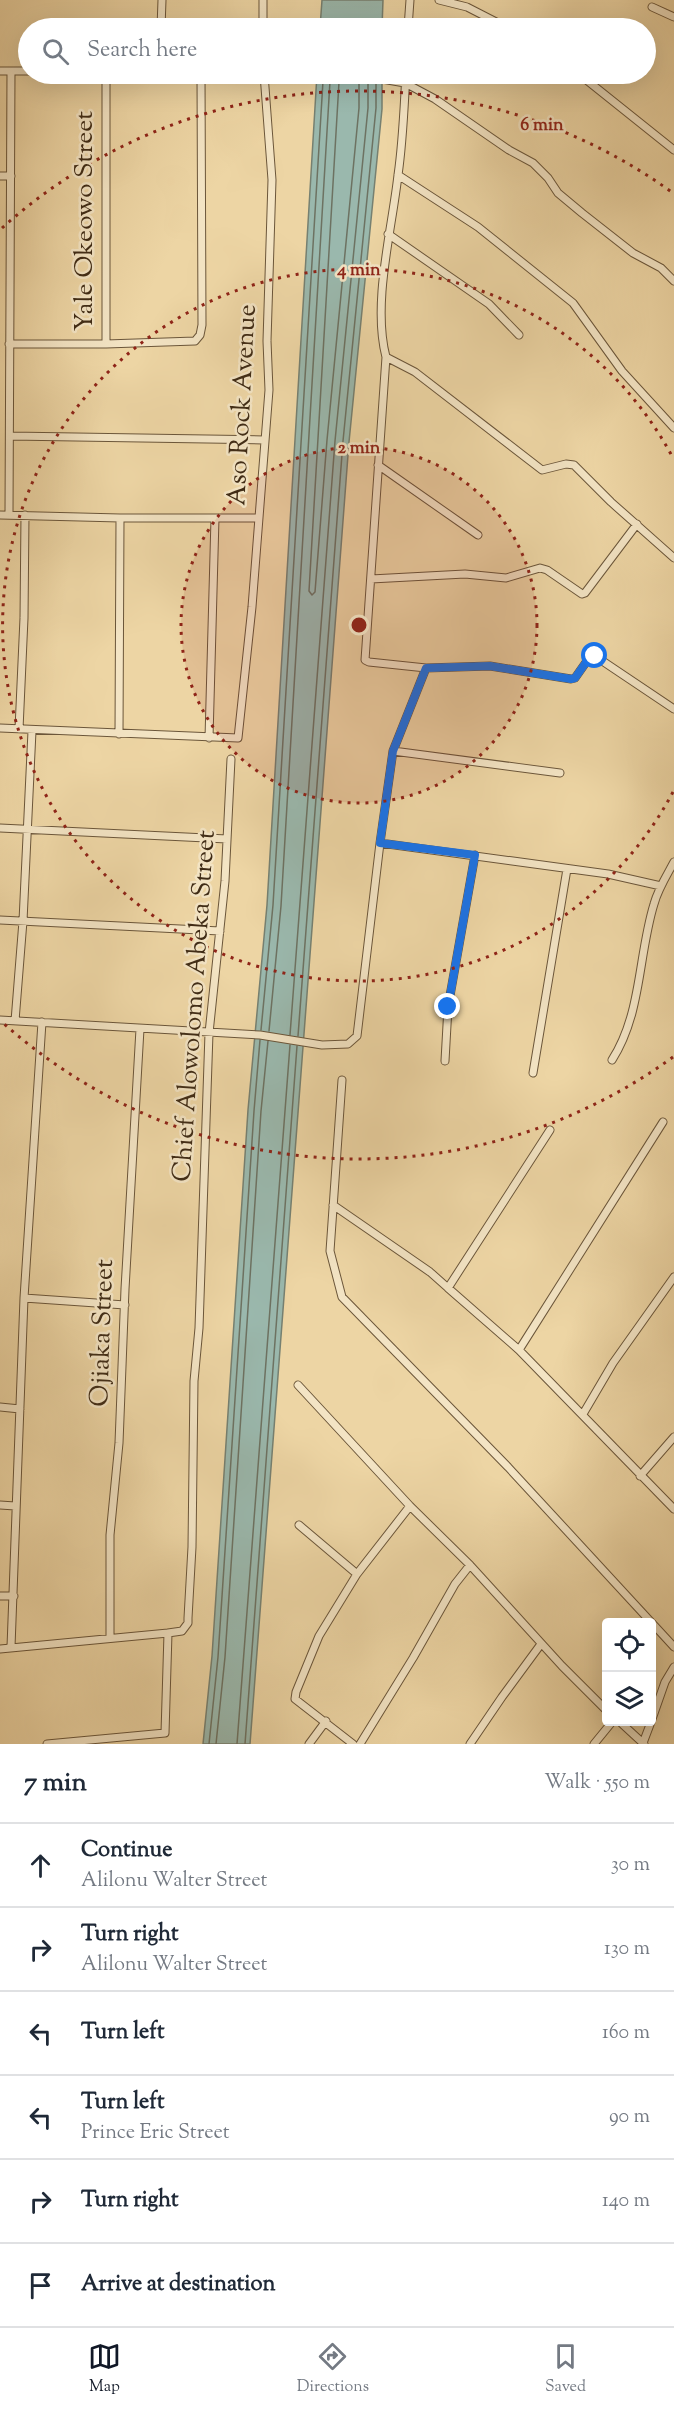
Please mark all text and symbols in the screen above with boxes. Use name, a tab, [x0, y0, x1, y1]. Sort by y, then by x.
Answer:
search box	[18, 18, 656, 84]
icon: search	[39, 35, 72, 68]
text: Search here	[87, 35, 197, 67]
street label: Yale Okeowo Street	[67, 111, 104, 331]
text: 6 min	[520, 113, 564, 139]
text: 4 min	[336, 258, 381, 284]
street label: Aso Rock Avenue	[219, 303, 267, 507]
text: 2 min	[338, 436, 381, 462]
centre of rings	[349, 615, 369, 635]
route start	[581, 642, 607, 668]
street label: Chief Alowolomo Abeka Street	[164, 829, 226, 1183]
route end	[434, 993, 460, 1019]
street label: Ojiaka Street	[82, 1258, 124, 1407]
map controls	[602, 1618, 656, 1726]
button: locate	[602, 1618, 656, 1672]
button: layers	[602, 1672, 656, 1726]
text: 7 min	[24, 1765, 87, 1802]
text: Walk · 550 m	[544, 1769, 650, 1798]
text: Continue	[81, 1835, 172, 1867]
icon: ahead	[24, 1849, 57, 1882]
text: 30 m	[611, 1851, 650, 1880]
text: Alilonu Walter Street	[81, 1867, 267, 1896]
text: Turn right	[81, 1919, 178, 1951]
icon: right	[24, 1933, 57, 1966]
text: 130 m	[604, 1935, 650, 1964]
text: Alilonu Walter Street	[81, 1951, 267, 1980]
icon: left	[24, 2017, 57, 2050]
text: Turn left	[81, 2017, 164, 2049]
text: 160 m	[602, 2019, 650, 2048]
text: Turn left	[81, 2087, 164, 2119]
icon: left	[24, 2101, 57, 2134]
text: 90 m	[609, 2103, 650, 2132]
text: Prince Eric Street	[81, 2119, 230, 2148]
icon: right	[24, 2185, 57, 2218]
text: Turn right	[81, 2185, 178, 2217]
text: 140 m	[602, 2187, 650, 2216]
icon: arrive	[24, 2269, 57, 2302]
text: Arrive at destination	[81, 2269, 276, 2301]
tab: Map	[88, 2340, 121, 2399]
tab: Directions	[297, 2340, 369, 2399]
tab: Saved	[545, 2340, 586, 2399]

